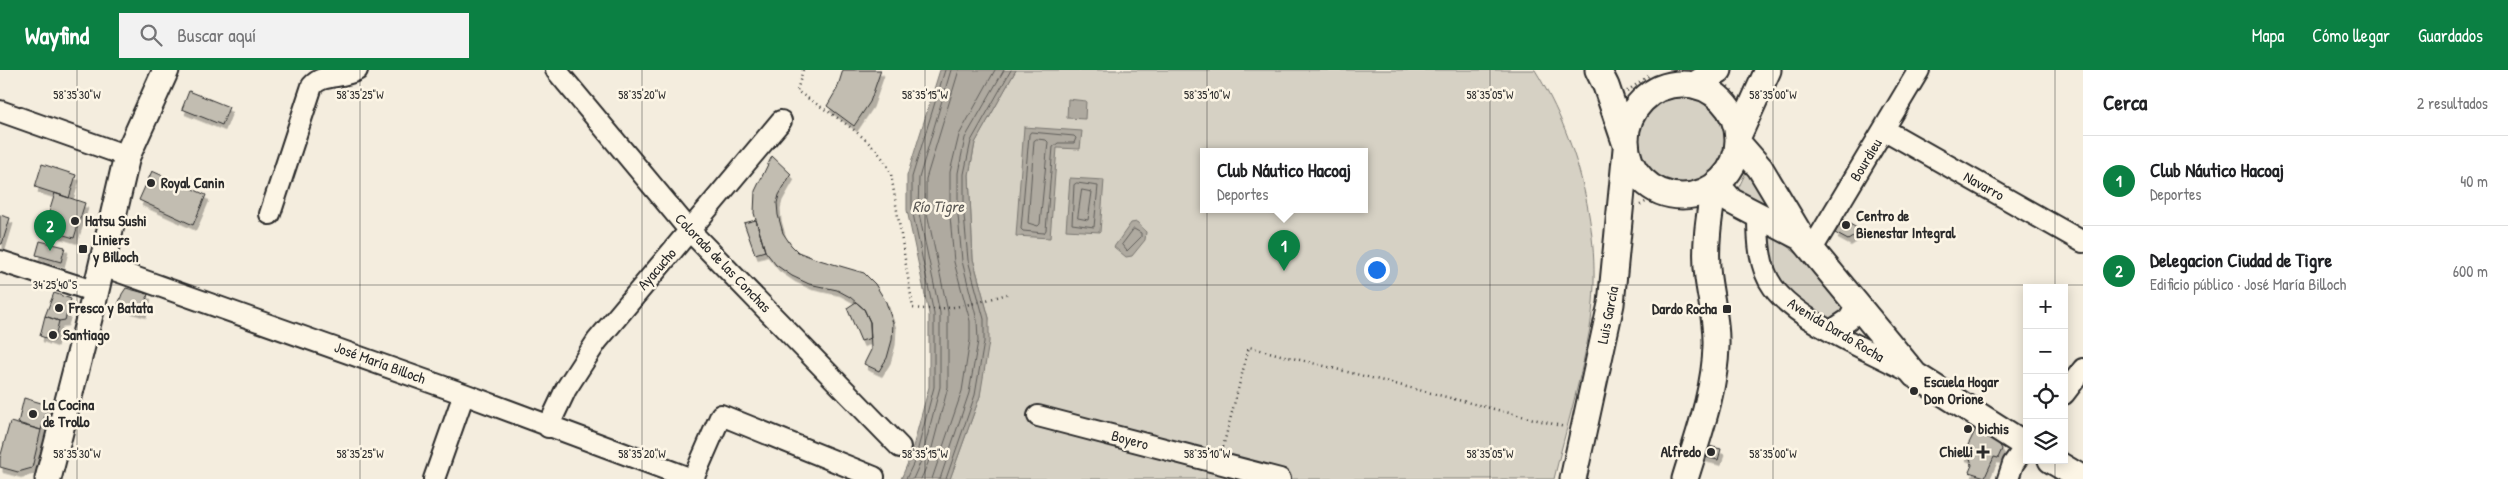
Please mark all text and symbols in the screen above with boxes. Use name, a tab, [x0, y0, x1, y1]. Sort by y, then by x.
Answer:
search box	[119, 13, 469, 58]
text: Wayfind	[25, 19, 89, 51]
icon: search	[137, 21, 165, 49]
text: Buscar aquí	[177, 22, 256, 48]
text: Mapa	[2252, 23, 2284, 48]
text: Cómo llegar	[2312, 23, 2390, 48]
text: Guardados	[2418, 23, 2483, 48]
text: 58°35'30"W	[53, 86, 101, 103]
text: 58°35'25"W	[336, 86, 384, 103]
text: 58°35'20"W	[618, 86, 666, 103]
text: 58°35'15"W	[902, 86, 949, 103]
text: 58°35'10"W	[1184, 86, 1231, 103]
text: 58°35'05"W	[1467, 86, 1514, 103]
text: 58°35'00"W	[1749, 86, 1797, 103]
text: Cerca	[2103, 88, 2147, 117]
text: 2 resultados	[2417, 92, 2488, 114]
street label: Bourdieu	[1845, 134, 1887, 185]
popup	[1200, 148, 1368, 213]
text: Club Náutico Hacoaj	[1217, 157, 1351, 183]
text: Club Náutico Hacoaj	[2150, 157, 2284, 183]
street label: Navarro	[1960, 166, 2008, 205]
text: 1	[2116, 170, 2122, 192]
text: 40 m	[2460, 170, 2488, 192]
place label: Royal Canin	[161, 172, 225, 194]
marker: Royal Canin	[145, 177, 157, 189]
text: Deportes	[1217, 183, 1269, 205]
text: Deportes	[2150, 183, 2201, 205]
water label: Río Tigre	[912, 195, 964, 217]
place label: Centro de Bienestar Integral	[1856, 205, 1956, 244]
street label: Colorado de las Conchas	[670, 208, 776, 317]
pin: 2	[34, 210, 66, 251]
place label: Hatsu Sushi	[85, 210, 147, 231]
marker: Hatsu Sushi	[69, 215, 81, 227]
marker: Centro de Bienestar Integral	[1840, 219, 1852, 231]
place label: Liniers y Billoch	[92, 229, 139, 268]
pin: 1	[1268, 230, 1300, 271]
marker: Liniers y Billoch	[77, 243, 89, 255]
street label: Ayacucho	[632, 243, 681, 294]
text: Delegacion Ciudad de Tigre	[2150, 247, 2332, 273]
your location	[1364, 257, 1390, 283]
text: 2	[2115, 260, 2123, 282]
text: 600 m	[2453, 260, 2488, 282]
text: Edificio público · José María Billoch	[2150, 273, 2346, 295]
text: 34°25'40"S	[33, 276, 78, 293]
street label: Luis García	[1592, 284, 1623, 345]
map controls	[2023, 284, 2068, 464]
button: +	[2023, 284, 2068, 329]
street label: Avenida Dardo Rocha	[1784, 292, 1889, 367]
place label: Fresco y Batata	[68, 297, 153, 319]
place label: Dardo Rocha	[1652, 298, 1717, 319]
marker: Fresco y Batata	[53, 302, 65, 314]
marker: Dardo Rocha	[1721, 303, 1733, 315]
place label: Santiago	[63, 324, 110, 346]
marker: Santiago	[47, 329, 59, 341]
button: −	[2023, 329, 2068, 374]
street label: José María Billoch	[332, 336, 429, 389]
place label: Escuela Hogar Don Orione	[1924, 371, 1999, 409]
button: locate	[2023, 374, 2068, 419]
marker: Escuela Hogar Don Orione	[1908, 385, 1920, 397]
place label: La Cocina de Trollo	[43, 394, 94, 432]
marker: La Cocina de Trollo	[27, 408, 39, 420]
place label: bichis	[1978, 418, 2009, 439]
button: layers	[2023, 419, 2068, 464]
marker: bichis	[1962, 423, 1974, 435]
street label: Boyero	[1109, 424, 1151, 455]
place label: Alfredo	[1661, 441, 1701, 462]
place label: Chielli	[1939, 441, 1973, 462]
text: 58°35'30"W	[53, 445, 101, 462]
text: 58°35'25"W	[336, 445, 384, 462]
text: 58°35'20"W	[618, 445, 666, 462]
text: 58°35'15"W	[902, 445, 949, 462]
text: 58°35'10"W	[1184, 445, 1231, 462]
text: 58°35'05"W	[1467, 445, 1514, 462]
text: 58°35'00"W	[1749, 445, 1797, 462]
marker: Alfredo	[1705, 446, 1717, 458]
marker: Chielli	[1977, 446, 1989, 458]

